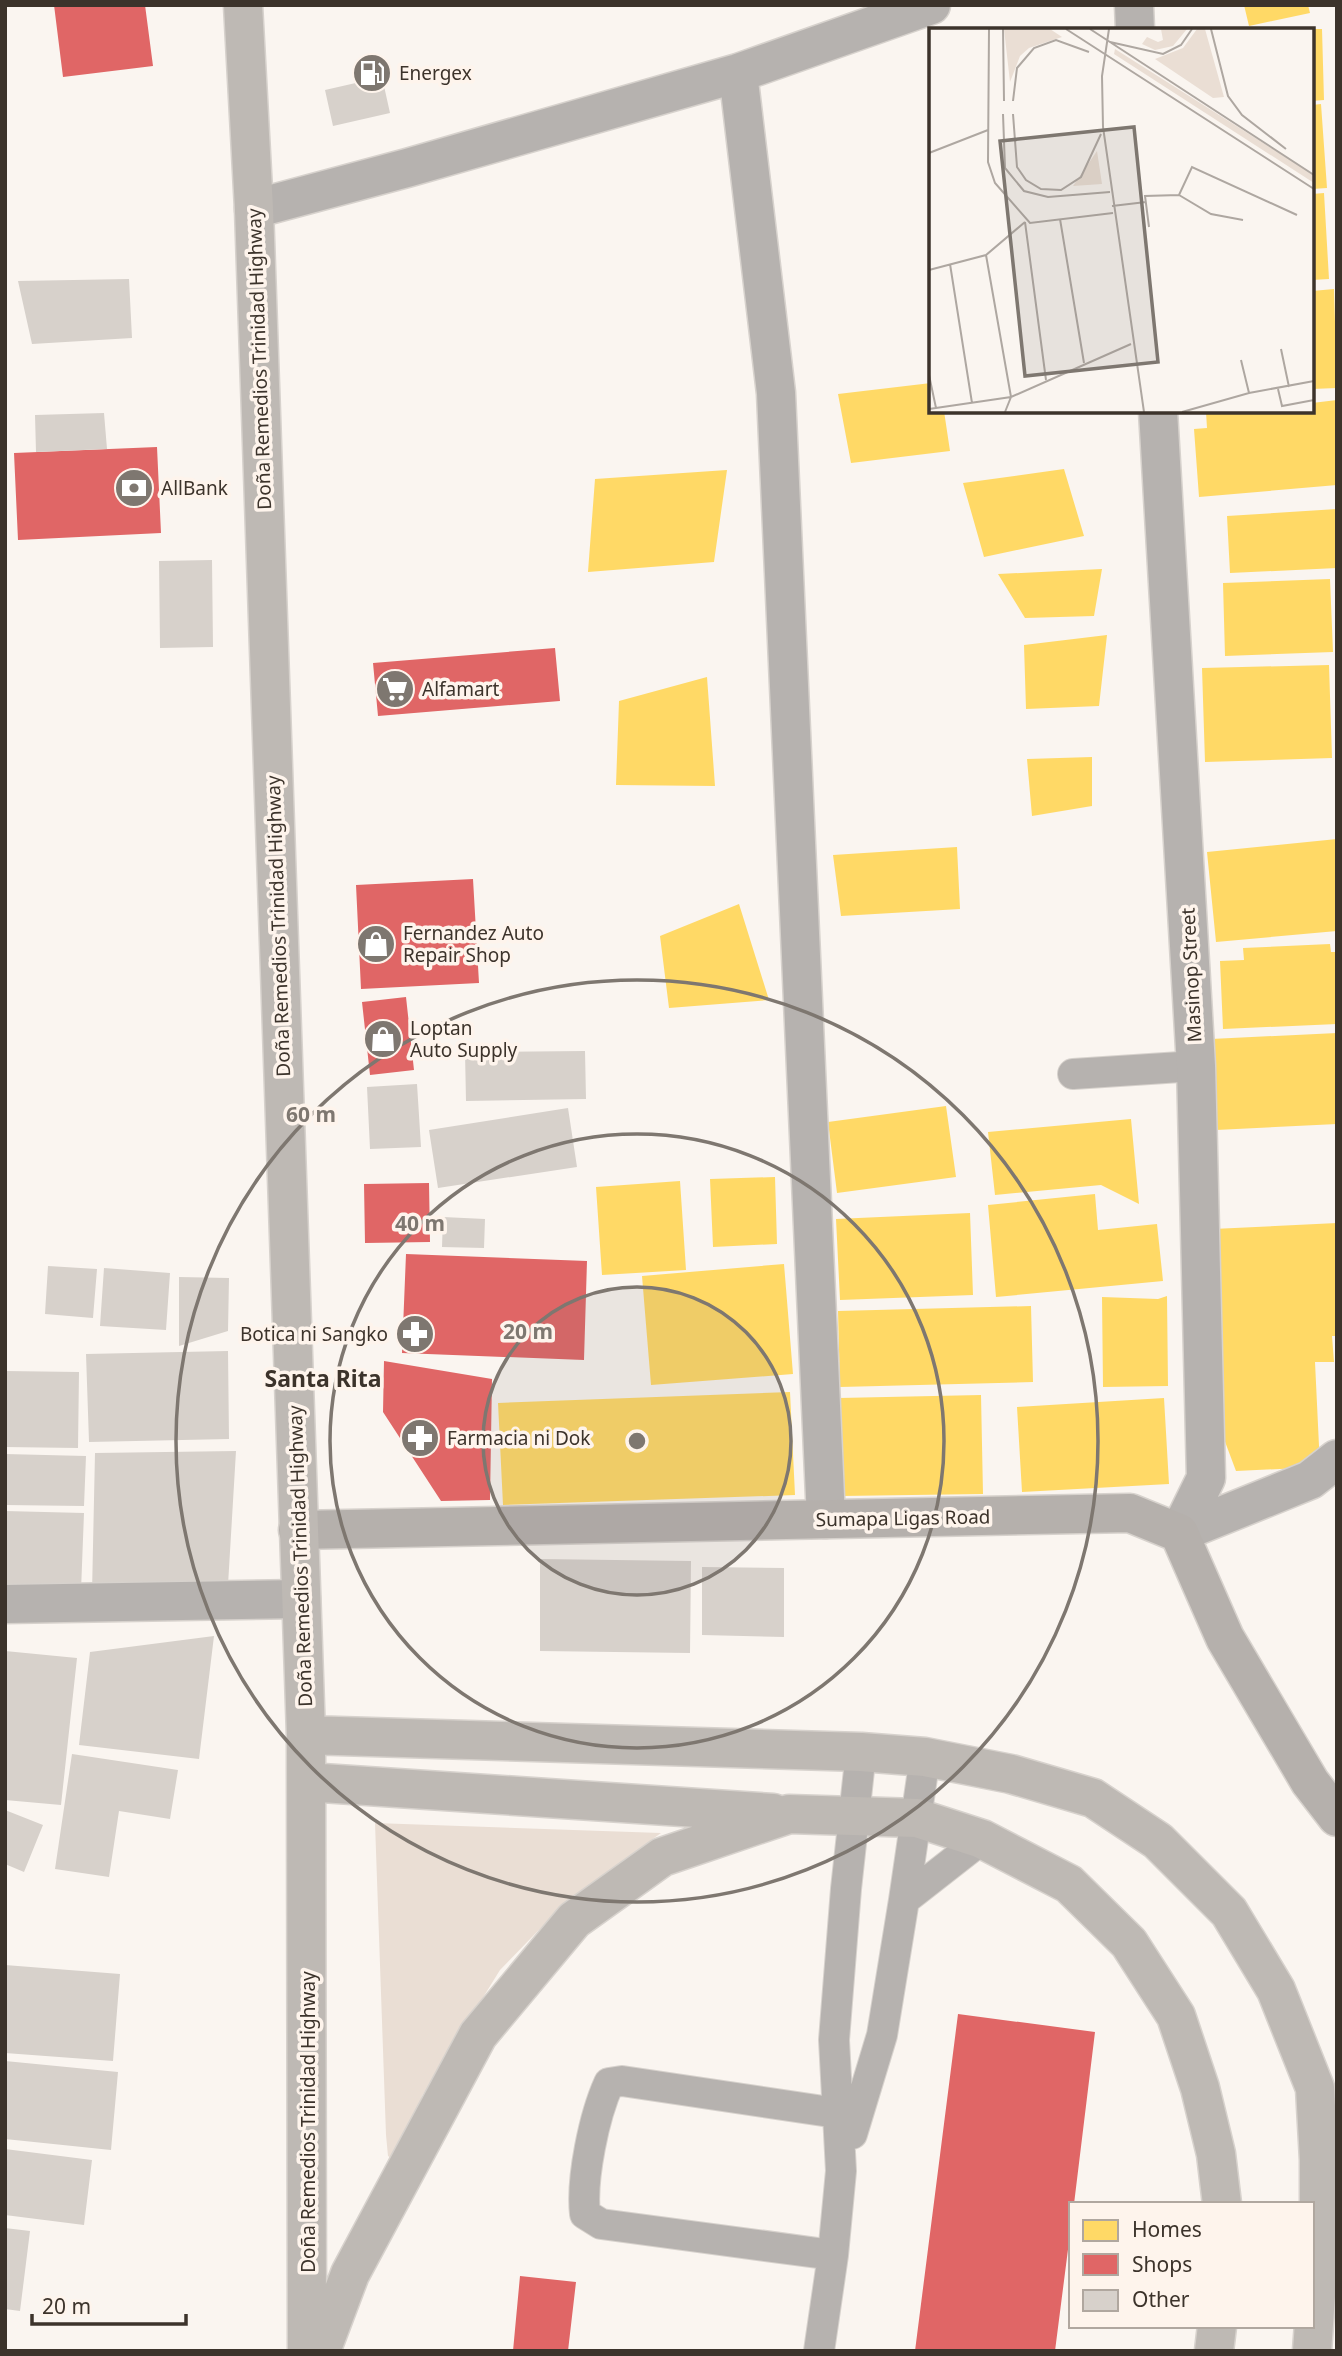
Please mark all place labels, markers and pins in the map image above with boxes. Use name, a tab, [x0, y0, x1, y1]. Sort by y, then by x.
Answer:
fuel station icon: Energex	[351, 52, 393, 94]
place label: Energex	[399, 60, 472, 86]
bank icon: AllBank	[113, 467, 155, 509]
place label: AllBank	[161, 475, 228, 501]
supermarket icon: Alfamart	[374, 668, 416, 710]
place label: Alfamart	[422, 676, 500, 702]
place label: Fernandez Auto Repair Shop	[403, 920, 544, 968]
shop icon: Fernandez Auto Repair Shop	[355, 923, 397, 965]
place label: Loptan Auto Supply	[410, 1015, 518, 1063]
shop icon: Loptan Auto Supply	[362, 1018, 404, 1060]
pharmacy icon: Botica ni Sangko	[394, 1313, 436, 1355]
place label: Botica ni Sangko	[240, 1321, 388, 1347]
pharmacy icon: Farmacia ni Dok	[399, 1417, 441, 1459]
place label: Farmacia ni Dok	[447, 1425, 591, 1451]
centre of rings	[625, 1429, 649, 1453]

